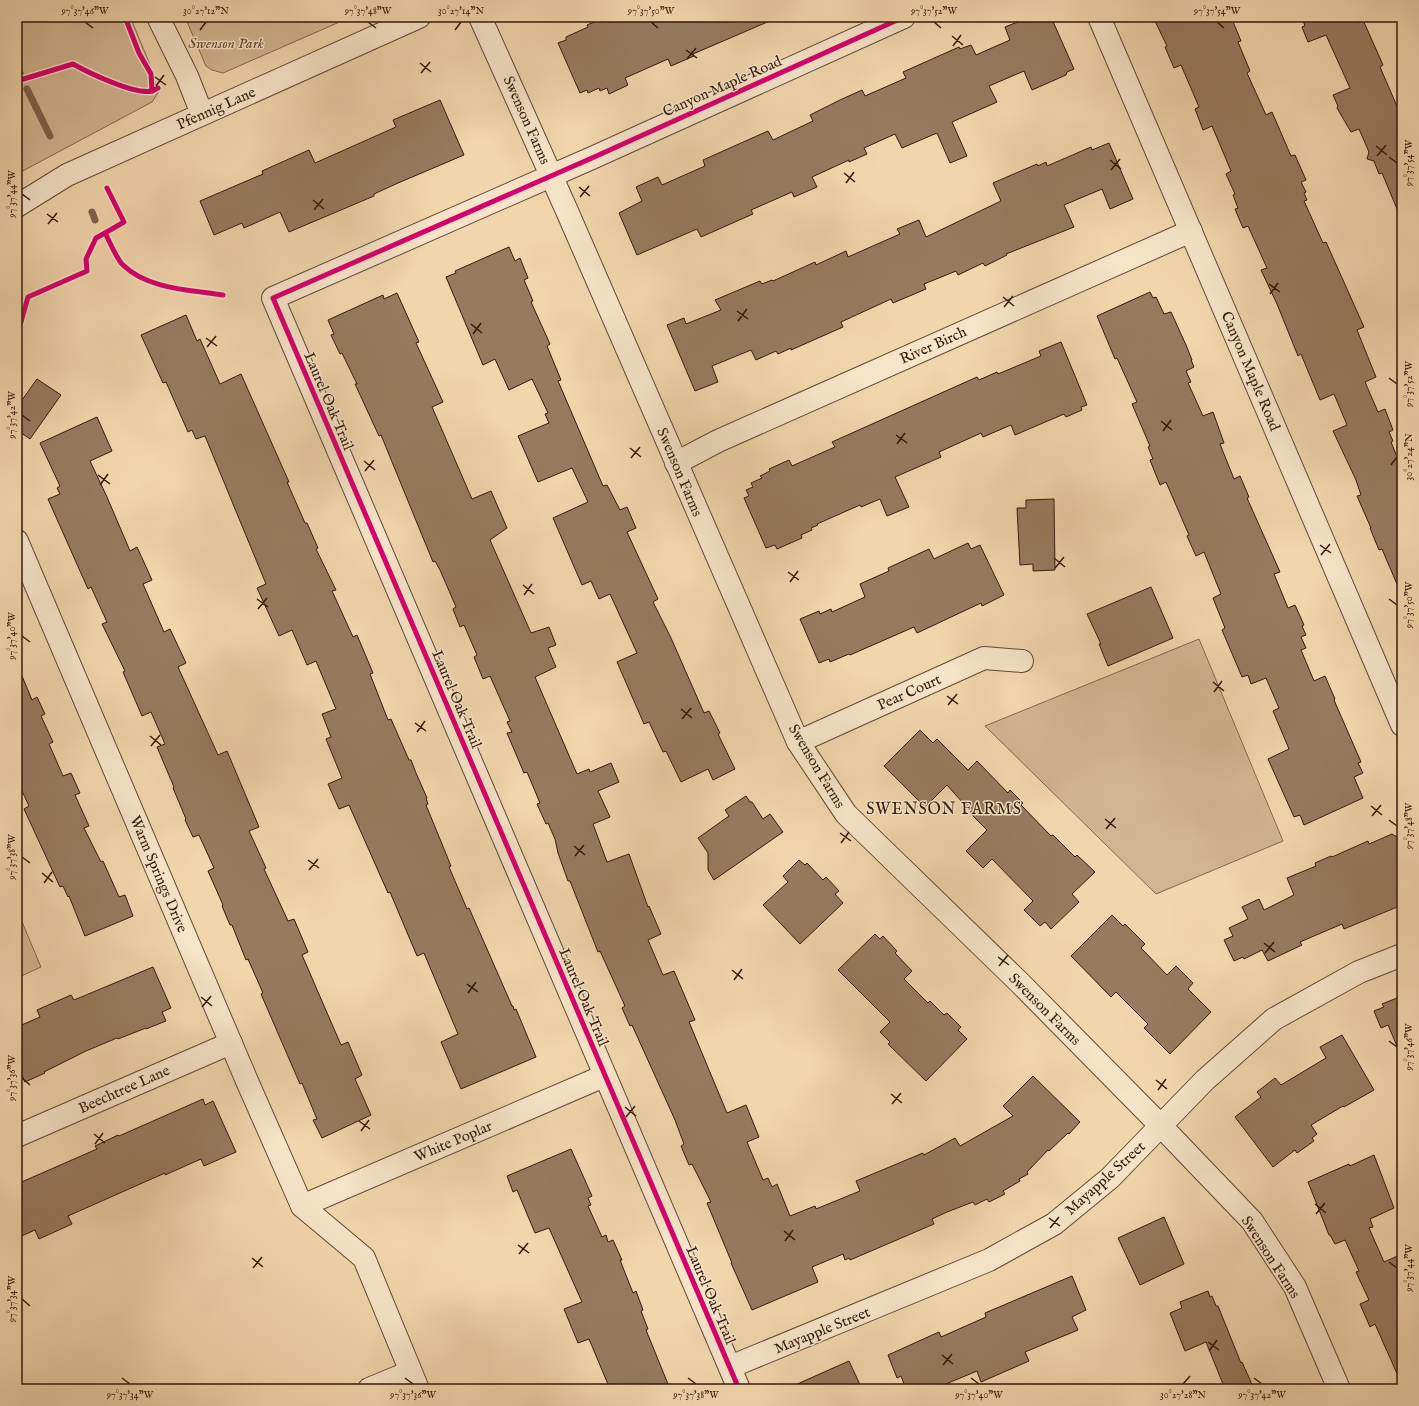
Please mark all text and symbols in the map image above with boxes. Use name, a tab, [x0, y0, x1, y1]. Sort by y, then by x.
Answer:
text: 97°37'46"W	[60, 5, 109, 18]
text: 30°27'12"N	[183, 5, 229, 18]
text: 97°37'48"W	[344, 5, 392, 18]
text: 30°27'14"N	[438, 5, 484, 18]
text: 97°37'50"W	[627, 5, 675, 18]
text: 97°37'52"W	[910, 5, 958, 18]
text: 97°37'54"W	[1193, 5, 1241, 18]
park label: Swenson Park	[188, 34, 264, 53]
street label: Canyon Maple Road	[660, 51, 786, 121]
street label: Swenson Farms	[499, 73, 555, 167]
street label: Pfennig Lane	[174, 83, 259, 134]
text: 97°37'54"W	[1403, 139, 1416, 187]
text: 97°37'44"W	[6, 170, 19, 219]
street label: Canyon Maple Road	[1217, 308, 1285, 435]
street label: River Birch	[897, 322, 970, 369]
street label: Laurel Oak Trail	[299, 349, 358, 454]
text: 97°37'52"W	[1403, 360, 1416, 408]
text: 97°37'42"W	[6, 391, 19, 440]
street label: Swenson Farms	[652, 425, 707, 520]
text: 30°27'24"N	[1403, 433, 1416, 481]
text: 97°37'50"W	[1403, 581, 1416, 629]
text: 97°37'40"W	[6, 612, 19, 661]
street label: Laurel Oak Trail	[427, 647, 486, 752]
street label: Pear Court	[874, 670, 944, 715]
street label: Swenson Farms	[784, 721, 849, 812]
district label: SWENSON FARMS	[866, 800, 1022, 820]
text: 97°37'48"W	[1403, 802, 1416, 850]
street label: Warm Springs Drive	[125, 813, 192, 936]
text: 97°37'38"W	[6, 834, 19, 881]
street label: Laurel Oak Trail	[554, 945, 613, 1050]
street label: Swenson Farms	[1004, 969, 1085, 1050]
text: 97°37'46"W	[1403, 1023, 1416, 1072]
text: 97°37'36"W	[6, 1055, 19, 1102]
street label: Beechtree Lane	[76, 1061, 173, 1118]
street label: White Poplar	[411, 1116, 495, 1166]
street label: Mayapple Street	[1061, 1137, 1150, 1220]
street label: Swenson Farms	[1237, 1212, 1304, 1302]
street label: Laurel Oak Trail	[681, 1243, 740, 1348]
text: 97°37'44"W	[1403, 1244, 1416, 1293]
text: 97°37'34"W	[6, 1275, 19, 1323]
street label: Mayapple Street	[771, 1303, 873, 1358]
text: 97°37'34"W	[106, 1389, 154, 1402]
text: 97°37'36"W	[389, 1389, 436, 1402]
text: 97°37'38"W	[672, 1389, 719, 1402]
text: 97°37'40"W	[954, 1389, 1003, 1402]
text: 30°27'28"N	[1160, 1389, 1206, 1402]
text: 97°37'42"W	[1237, 1389, 1286, 1402]

